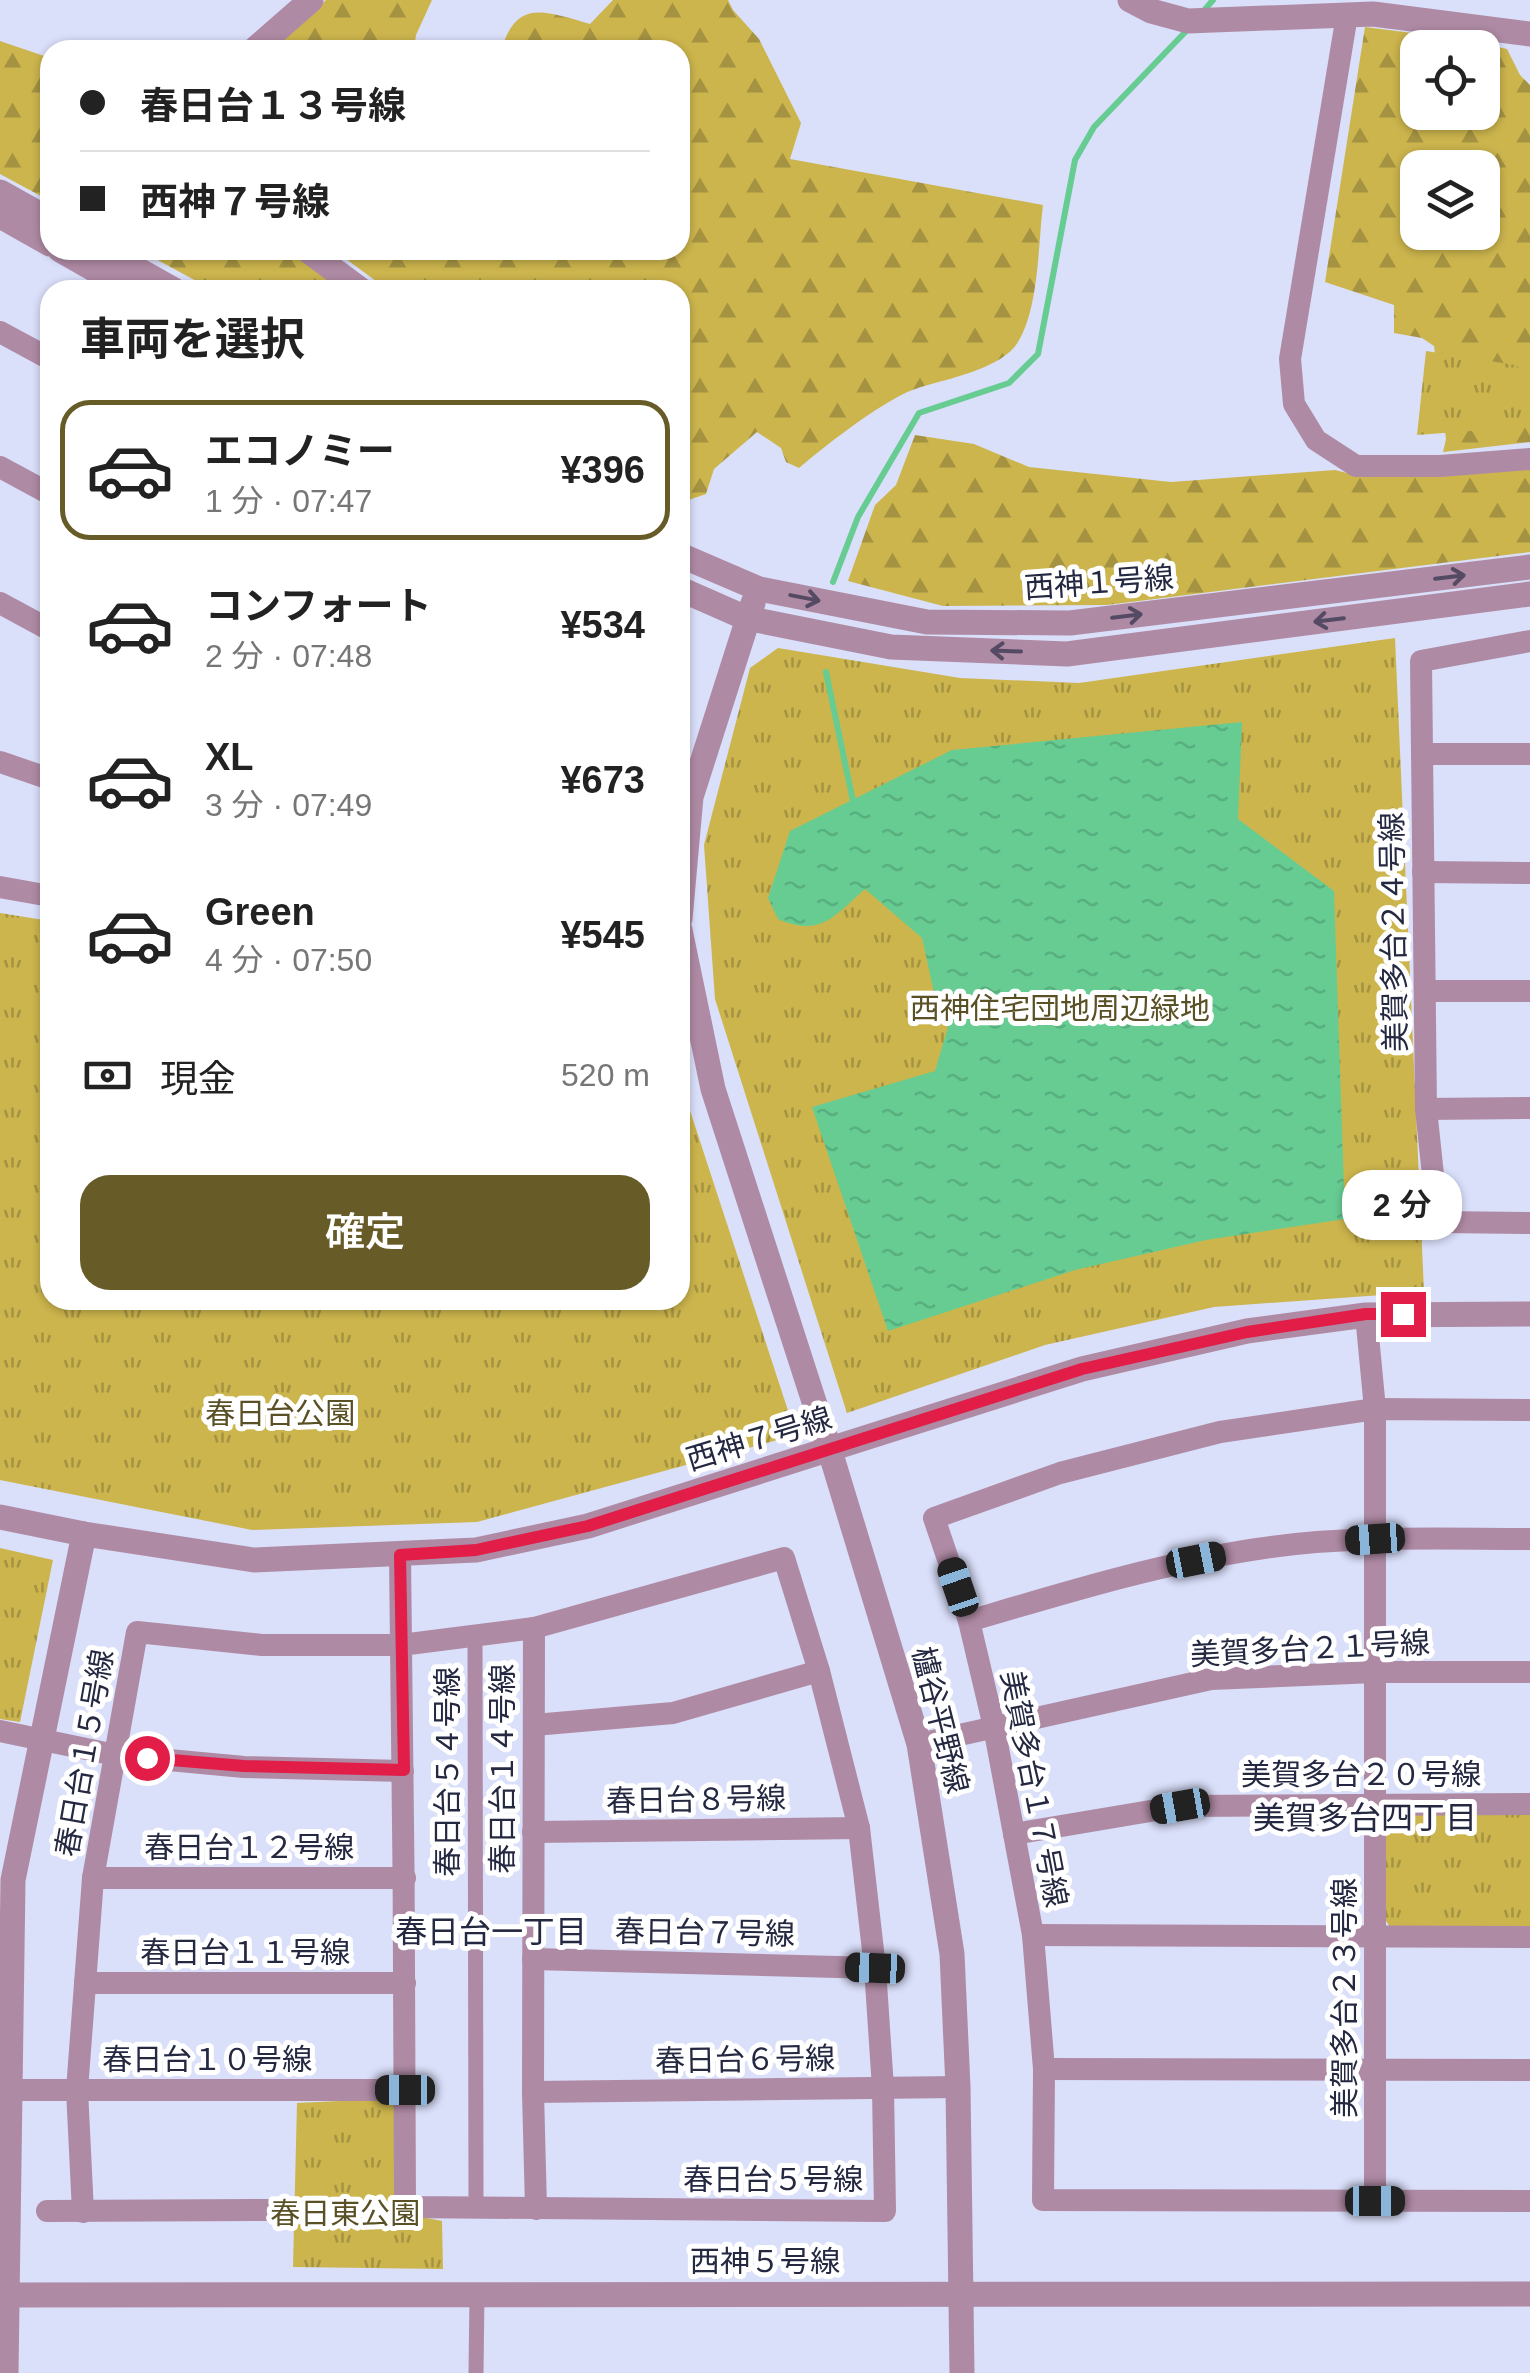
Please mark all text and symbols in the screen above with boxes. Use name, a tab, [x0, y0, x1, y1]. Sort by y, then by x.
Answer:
map controls	[1400, 30, 1500, 250]
button: locate	[1400, 30, 1500, 130]
text: 春日台１３号線	[140, 85, 406, 127]
button: layers	[1400, 150, 1500, 250]
text: 西神７号線	[140, 181, 330, 223]
text: 車両を選択	[80, 314, 305, 365]
icon: car	[85, 425, 175, 515]
text: エコノミー	[205, 430, 395, 472]
text: ¥396	[560, 449, 645, 491]
text: 1 分 · 07:47	[205, 483, 372, 519]
street label: 西神１号線	[1023, 561, 1175, 604]
one-way arrow	[1433, 567, 1465, 586]
icon: car	[85, 580, 175, 670]
text: コンフォート	[205, 585, 432, 627]
one-way arrow	[788, 589, 821, 608]
text: ¥534	[560, 604, 645, 646]
one-way arrow	[1110, 606, 1143, 625]
one-way arrow	[1313, 611, 1346, 630]
text: 2 分 · 07:48	[205, 638, 372, 674]
one-way arrow	[991, 642, 1023, 661]
icon: car	[85, 735, 175, 825]
text: XL	[205, 736, 254, 778]
text: ¥673	[560, 759, 645, 801]
text: 3 分 · 07:49	[205, 787, 372, 823]
street label: 美賀多台２４号線	[1375, 812, 1412, 1052]
icon: car	[85, 890, 175, 980]
text: Green	[205, 891, 315, 933]
text: ¥545	[560, 914, 645, 956]
text: 4 分 · 07:50	[205, 942, 372, 978]
park label: 西神住宅団地周辺緑地	[910, 992, 1210, 1025]
icon: cash	[80, 1048, 135, 1103]
text: 520 m	[561, 1057, 650, 1093]
text: 現金	[160, 1058, 236, 1100]
callout: 2 分	[1343, 1169, 1463, 1239]
button: 確定	[80, 1175, 650, 1290]
text: 2 分	[1373, 1187, 1431, 1223]
route end	[1381, 1292, 1426, 1337]
park label: 春日台公園	[205, 1397, 355, 1430]
street label: 西神７号線	[682, 1401, 835, 1476]
car	[1344, 1522, 1406, 1556]
car	[1164, 1540, 1228, 1580]
car	[934, 1554, 982, 1620]
street label: 美賀多台２１号線	[1189, 1626, 1431, 1671]
street label: 櫨谷平野線	[906, 1643, 975, 1797]
street label: 春日台１５号線	[50, 1647, 119, 1859]
street label: 春日台１４号線	[486, 1664, 519, 1874]
street label: 春日台５４号線	[431, 1667, 464, 1877]
street label: 美賀多台１７号線	[995, 1668, 1074, 1910]
route start	[125, 1736, 170, 1781]
street label: 美賀多台２０号線	[1241, 1758, 1481, 1791]
street label: 春日台８号線	[606, 1781, 786, 1818]
car	[1148, 1786, 1212, 1826]
district label: 美賀多台四丁目	[1253, 1800, 1477, 1836]
street label: 春日台１２号線	[144, 1831, 354, 1864]
street label: 美賀多台２３号線	[1328, 1878, 1361, 2118]
district label: 春日台一丁目	[395, 1914, 587, 1950]
street label: 春日台７号線	[615, 1914, 795, 1951]
street label: 春日台１１号線	[140, 1936, 350, 1969]
car	[844, 1952, 906, 1984]
street label: 春日台６号線	[655, 2041, 835, 2078]
street label: 春日台１０号線	[102, 2043, 312, 2076]
car	[375, 2075, 435, 2105]
street label: 春日台５号線	[683, 2163, 863, 2196]
car	[1345, 2186, 1405, 2216]
park label: 春日東公園	[270, 2197, 420, 2230]
street label: 西神５号線	[690, 2245, 840, 2278]

